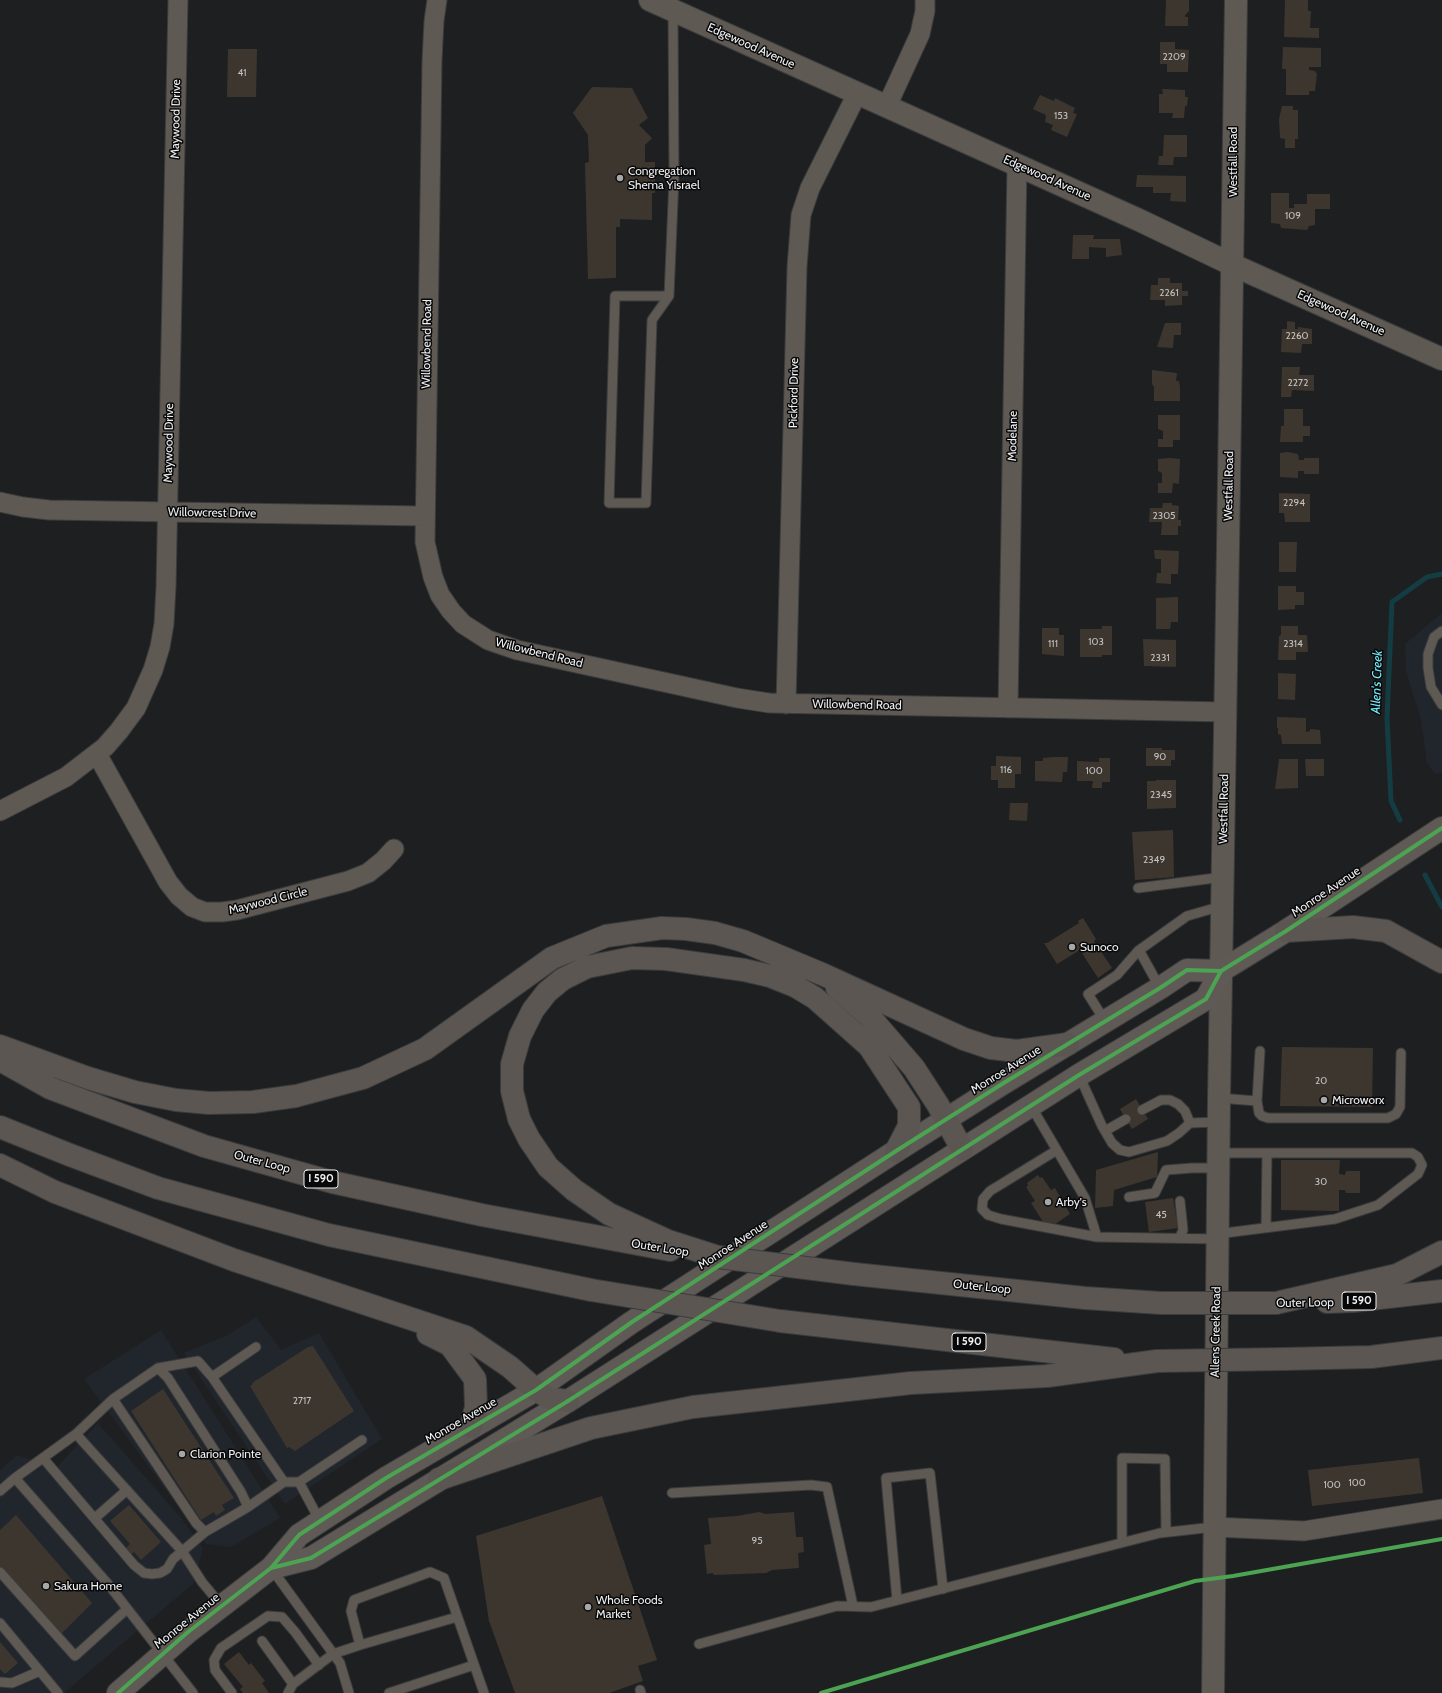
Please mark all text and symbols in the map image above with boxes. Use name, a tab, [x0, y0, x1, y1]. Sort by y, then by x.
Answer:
street label: Edgewood Avenue	[705, 20, 797, 72]
house number: 2209	[1162, 51, 1186, 63]
house number: 41	[237, 67, 247, 79]
street label: Maywood Drive	[168, 79, 184, 159]
house number: 153	[1054, 110, 1068, 122]
street label: Westfall Road	[1226, 127, 1240, 197]
street label: Edgewood Avenue	[1001, 152, 1093, 204]
place label: Congregation Shema Yisrael	[628, 164, 700, 192]
marker: Congregation Shema Yisrael	[615, 173, 625, 183]
house number: 109	[1285, 210, 1301, 222]
house number: 2261	[1159, 287, 1179, 299]
street label: Edgewood Avenue	[1295, 287, 1387, 339]
street label: Willowbend Road	[419, 299, 435, 389]
house number: 2260	[1285, 330, 1309, 342]
street label: Pickford Drive	[786, 358, 802, 428]
house number: 2272	[1288, 377, 1308, 389]
street label: Maywood Drive	[161, 403, 177, 483]
street label: Modelane	[1005, 411, 1021, 461]
street label: Westfall Road	[1221, 451, 1237, 521]
house number: 2294	[1283, 497, 1305, 509]
street label: Willowcrest Drive	[168, 505, 256, 521]
house number: 2305	[1152, 510, 1176, 522]
street label: Willowbend Road	[494, 635, 584, 671]
house number: 103	[1088, 636, 1104, 648]
house number: 111	[1048, 638, 1058, 650]
house number: 2314	[1283, 638, 1303, 650]
water label: Allen's Creek	[1368, 650, 1386, 714]
house number: 2331	[1150, 652, 1170, 664]
street label: Willowbend Road	[812, 697, 902, 713]
house number: 90	[1154, 751, 1166, 763]
house number: 116	[1000, 764, 1012, 776]
house number: 100	[1085, 765, 1103, 777]
street label: Westfall Road	[1216, 774, 1232, 844]
house number: 2345	[1150, 789, 1172, 801]
house number: 2349	[1143, 854, 1165, 866]
street label: Monroe Avenue	[1289, 864, 1363, 920]
street label: Maywood Circle	[227, 884, 309, 918]
place label: Sunoco	[1080, 940, 1118, 954]
marker: Sunoco	[1067, 942, 1077, 952]
street label: Monroe Avenue	[968, 1043, 1044, 1097]
house number: 20	[1315, 1075, 1327, 1087]
place label: Microworx	[1332, 1093, 1385, 1107]
marker: Microworx	[1319, 1095, 1329, 1105]
street label: Outer Loop	[232, 1148, 292, 1176]
road number: I 590	[304, 1170, 338, 1188]
house number: 30	[1315, 1176, 1327, 1188]
place label: Arby's	[1056, 1195, 1087, 1209]
marker: Arby's	[1043, 1197, 1053, 1207]
house number: 45	[1155, 1209, 1167, 1221]
street label: Monroe Avenue	[696, 1217, 770, 1273]
street label: Outer Loop	[630, 1236, 690, 1260]
street label: Outer Loop	[952, 1277, 1012, 1297]
street label: Allens Creek Road	[1208, 1286, 1224, 1378]
road number: I 590	[1342, 1292, 1376, 1310]
street label: Outer Loop	[1276, 1295, 1334, 1311]
road number: I 590	[952, 1333, 986, 1351]
house number: 2717	[293, 1395, 311, 1407]
street label: Monroe Avenue	[423, 1395, 499, 1447]
place label: Clarion Pointe	[190, 1447, 261, 1461]
marker: Clarion Pointe	[177, 1449, 187, 1459]
house number: 100	[1348, 1477, 1366, 1489]
house number: 100	[1323, 1479, 1341, 1491]
house number: 95	[751, 1535, 763, 1547]
place label: Sakura Home	[54, 1579, 122, 1593]
marker: Sakura Home	[41, 1581, 51, 1591]
street label: Monroe Avenue	[151, 1590, 223, 1652]
place label: Whole Foods Market	[596, 1593, 663, 1621]
marker: Whole Foods Market	[583, 1602, 593, 1612]

